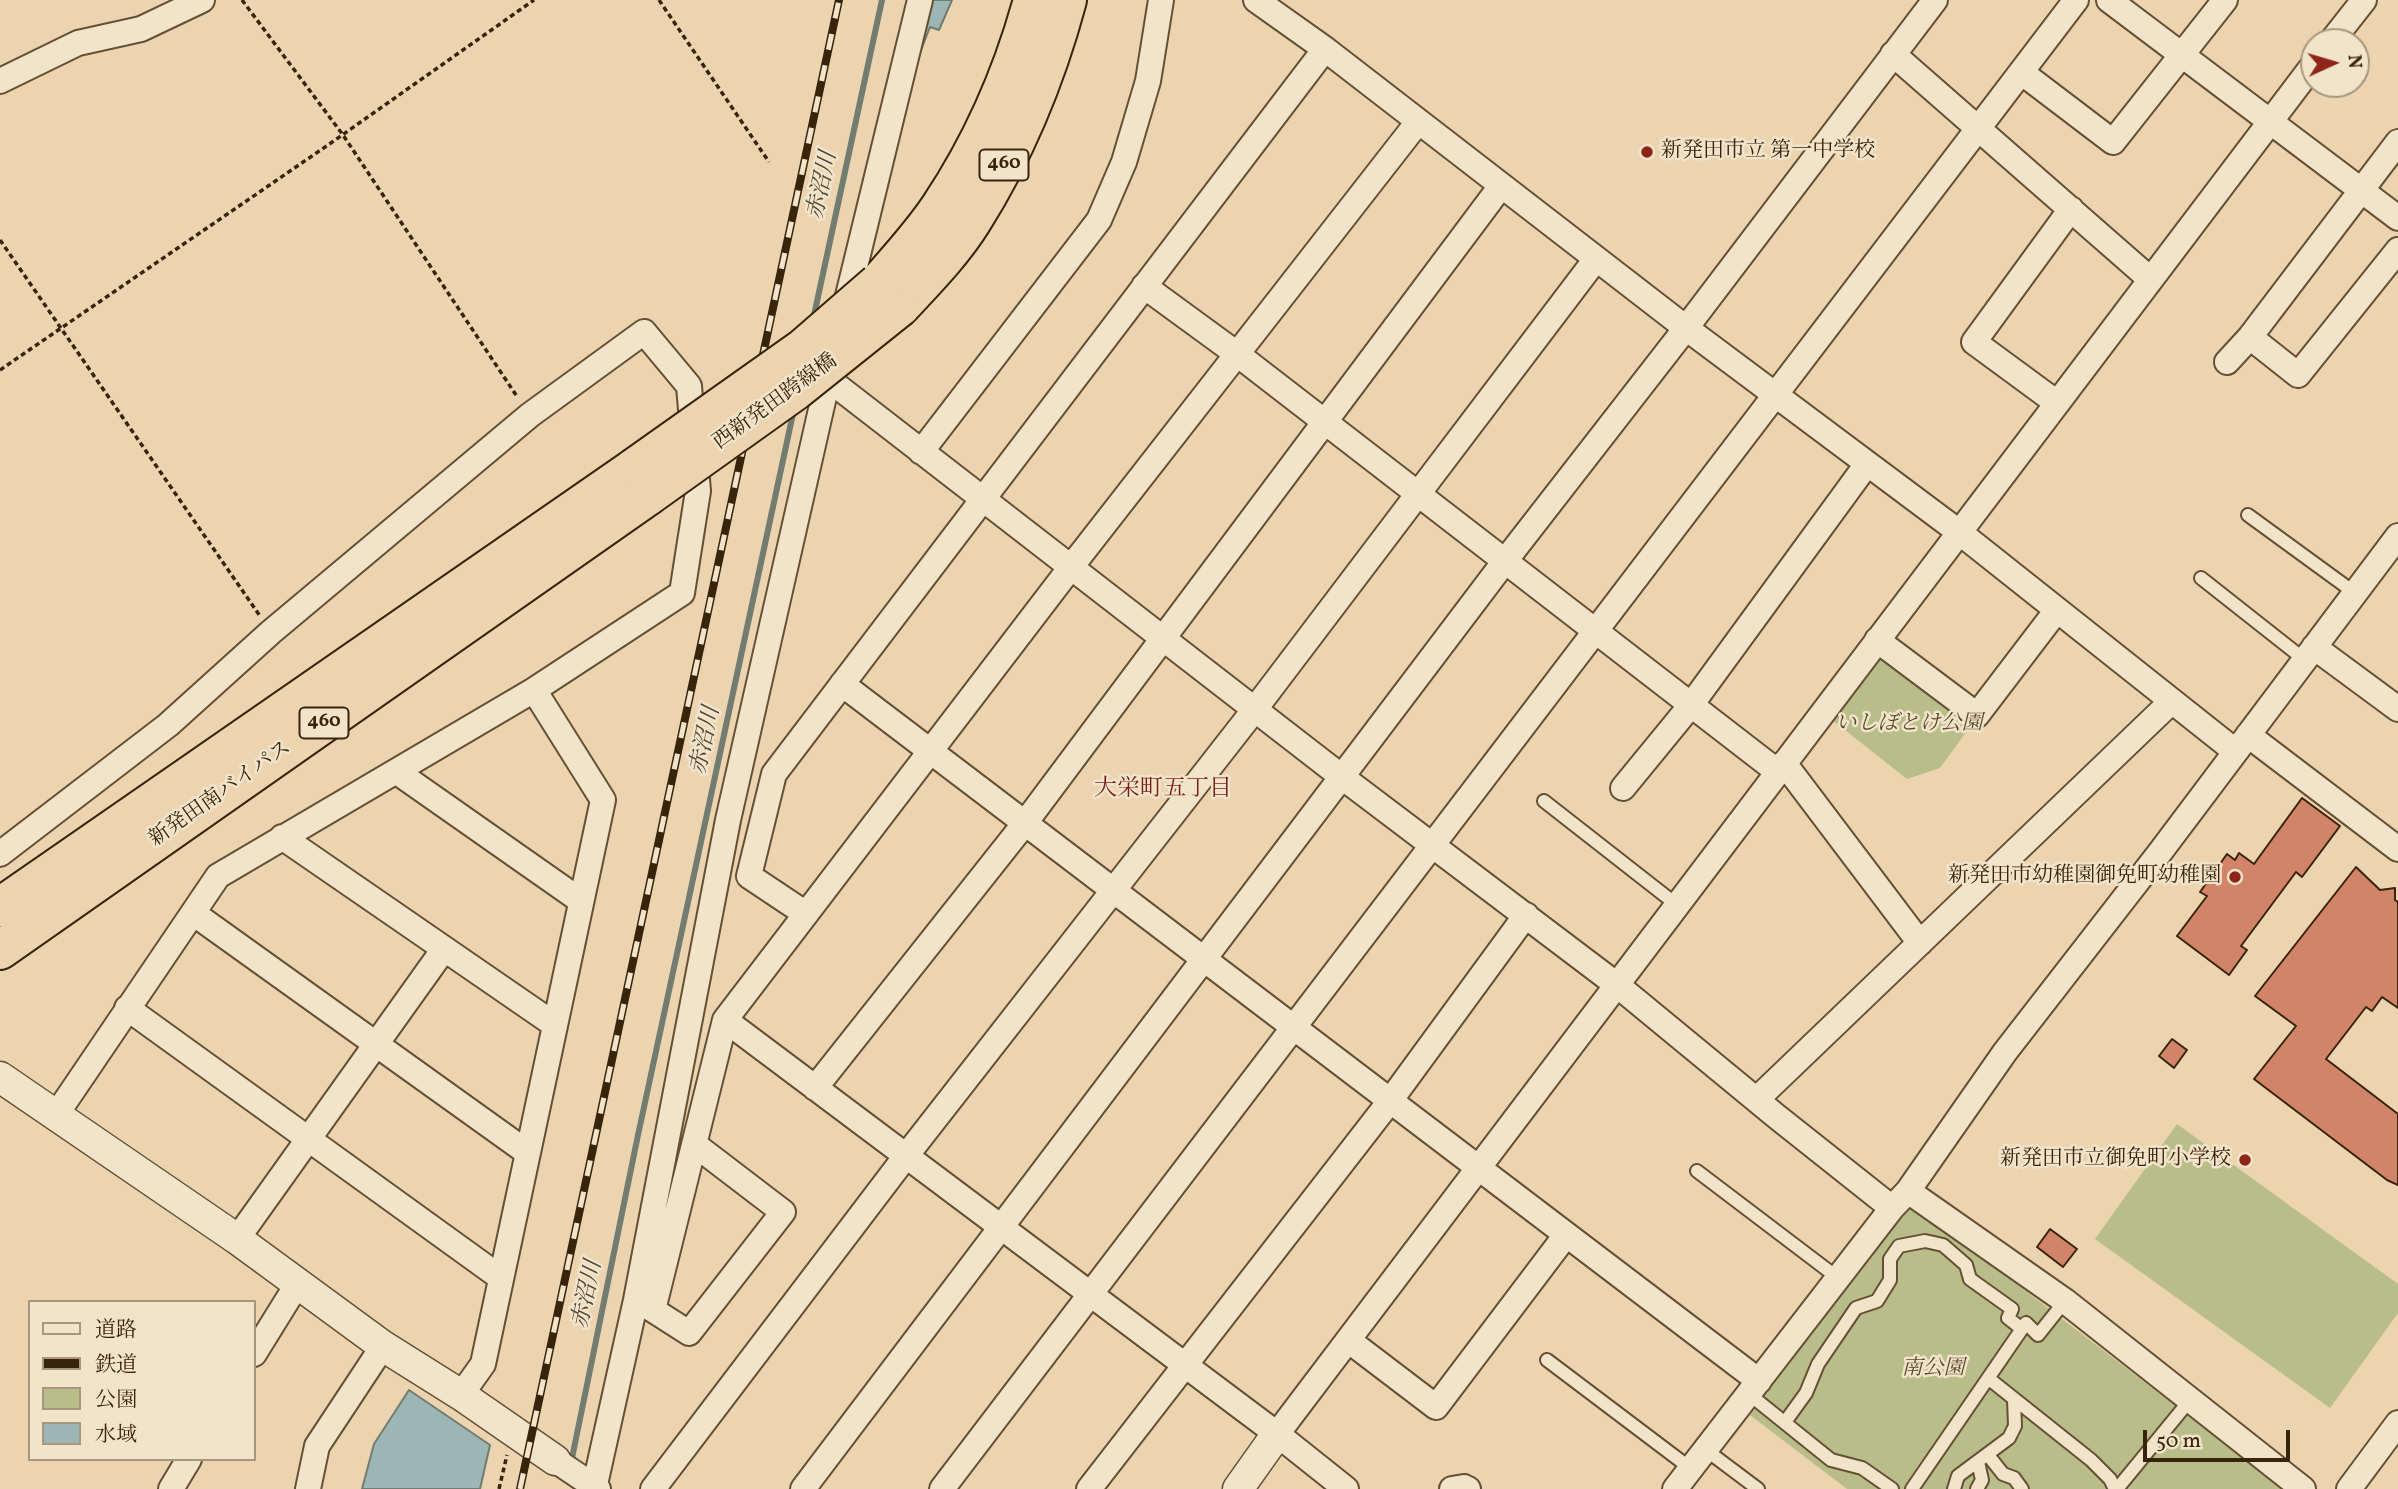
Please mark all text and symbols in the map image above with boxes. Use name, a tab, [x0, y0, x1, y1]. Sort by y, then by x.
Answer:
north arrow	[2300, 28, 2370, 98]
text: N	[2341, 54, 2367, 69]
place label: 新発田市立 第一中学校	[1661, 139, 1875, 165]
marker: 新発田市立 第一中学校	[1639, 144, 1655, 160]
water label: 赤沼川	[803, 149, 845, 223]
road number: 460	[979, 150, 1028, 181]
street label: 西新発田跨線橋	[709, 350, 843, 456]
water label: 赤沼川	[686, 704, 728, 778]
road number: 460	[300, 708, 348, 738]
park label: いしぼとけ公園	[1836, 712, 1982, 738]
street label: 新発田南バイパス	[145, 736, 297, 854]
district label: 大栄町五丁目	[1094, 777, 1232, 805]
place label: 新発田市幼稚園御免町幼稚園	[1948, 864, 2221, 890]
marker: 新発田市幼稚園御免町幼稚園	[2227, 869, 2243, 885]
place label: 新発田市立御免町小学校	[2000, 1147, 2231, 1173]
marker: 新発田市立御免町小学校	[2237, 1152, 2253, 1168]
water label: 赤沼川	[568, 1258, 610, 1332]
legend	[28, 1300, 256, 1461]
text: 道路	[95, 1316, 137, 1345]
text: 鉄道	[95, 1351, 137, 1380]
park label: 南公園	[1902, 1357, 1964, 1383]
text: 公園	[95, 1386, 137, 1415]
scale bar	[2146, 1416, 2293, 1460]
text: 水域	[95, 1421, 137, 1450]
text: 50 m	[2156, 1427, 2201, 1456]

